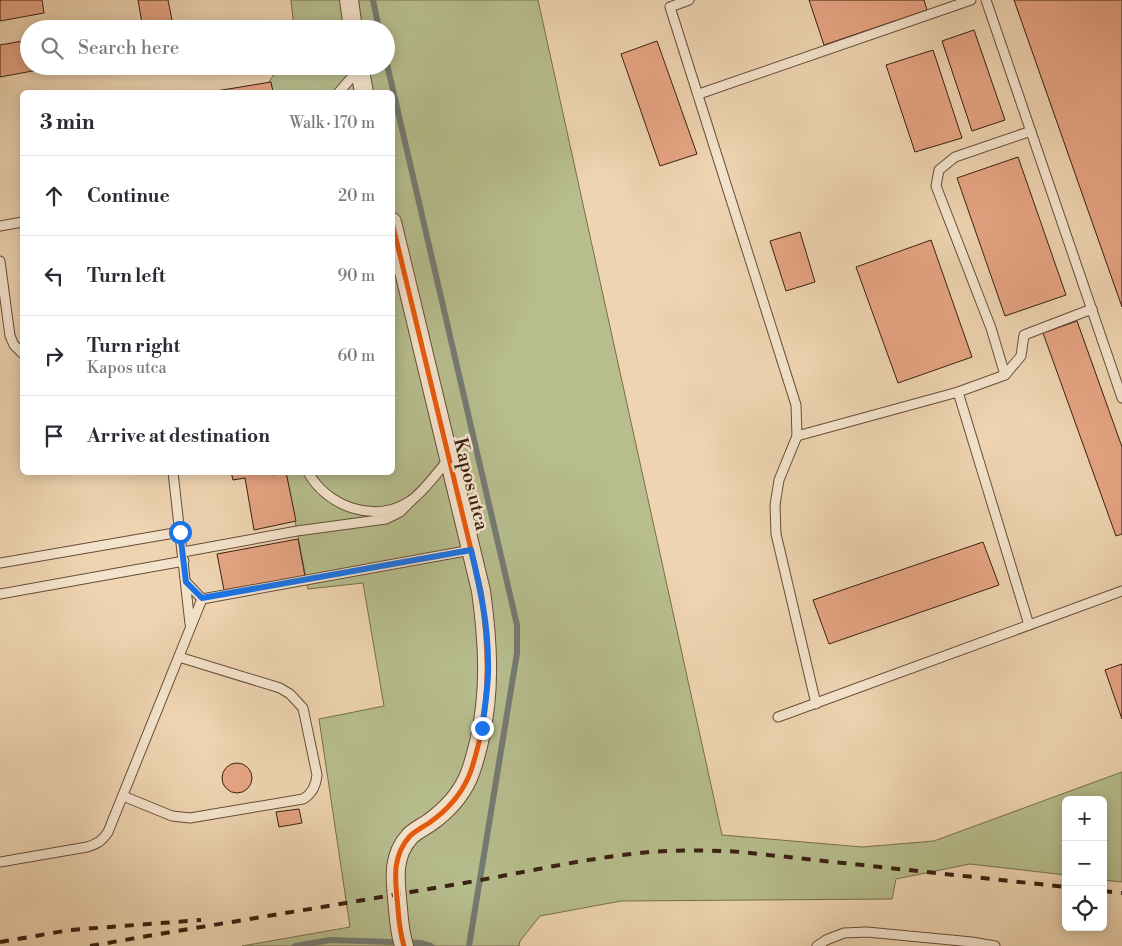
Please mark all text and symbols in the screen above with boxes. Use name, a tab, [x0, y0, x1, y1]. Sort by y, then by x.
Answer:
search box	[20, 20, 395, 75]
icon: search	[38, 34, 66, 62]
text: Search here	[78, 36, 179, 60]
text: 3 min	[40, 110, 95, 136]
text: Walk · 170 m	[289, 113, 375, 133]
icon: ahead	[40, 182, 68, 210]
text: Continue	[87, 184, 170, 208]
text: 20 m	[338, 186, 375, 206]
icon: left	[40, 262, 68, 290]
text: Turn left	[87, 264, 166, 288]
text: 90 m	[337, 266, 375, 286]
text: Turn right	[87, 334, 180, 358]
icon: right	[40, 342, 68, 370]
text: 60 m	[337, 346, 375, 366]
text: Kapos utca	[87, 358, 167, 378]
icon: arrive	[40, 422, 68, 450]
text: Arrive at destination	[87, 424, 270, 448]
street label: Kapos utca	[448, 435, 494, 533]
route start	[169, 521, 192, 544]
route end	[471, 717, 494, 740]
map controls	[1062, 796, 1107, 931]
button: +	[1062, 796, 1107, 841]
button: −	[1062, 841, 1107, 886]
button: locate	[1062, 886, 1107, 931]

